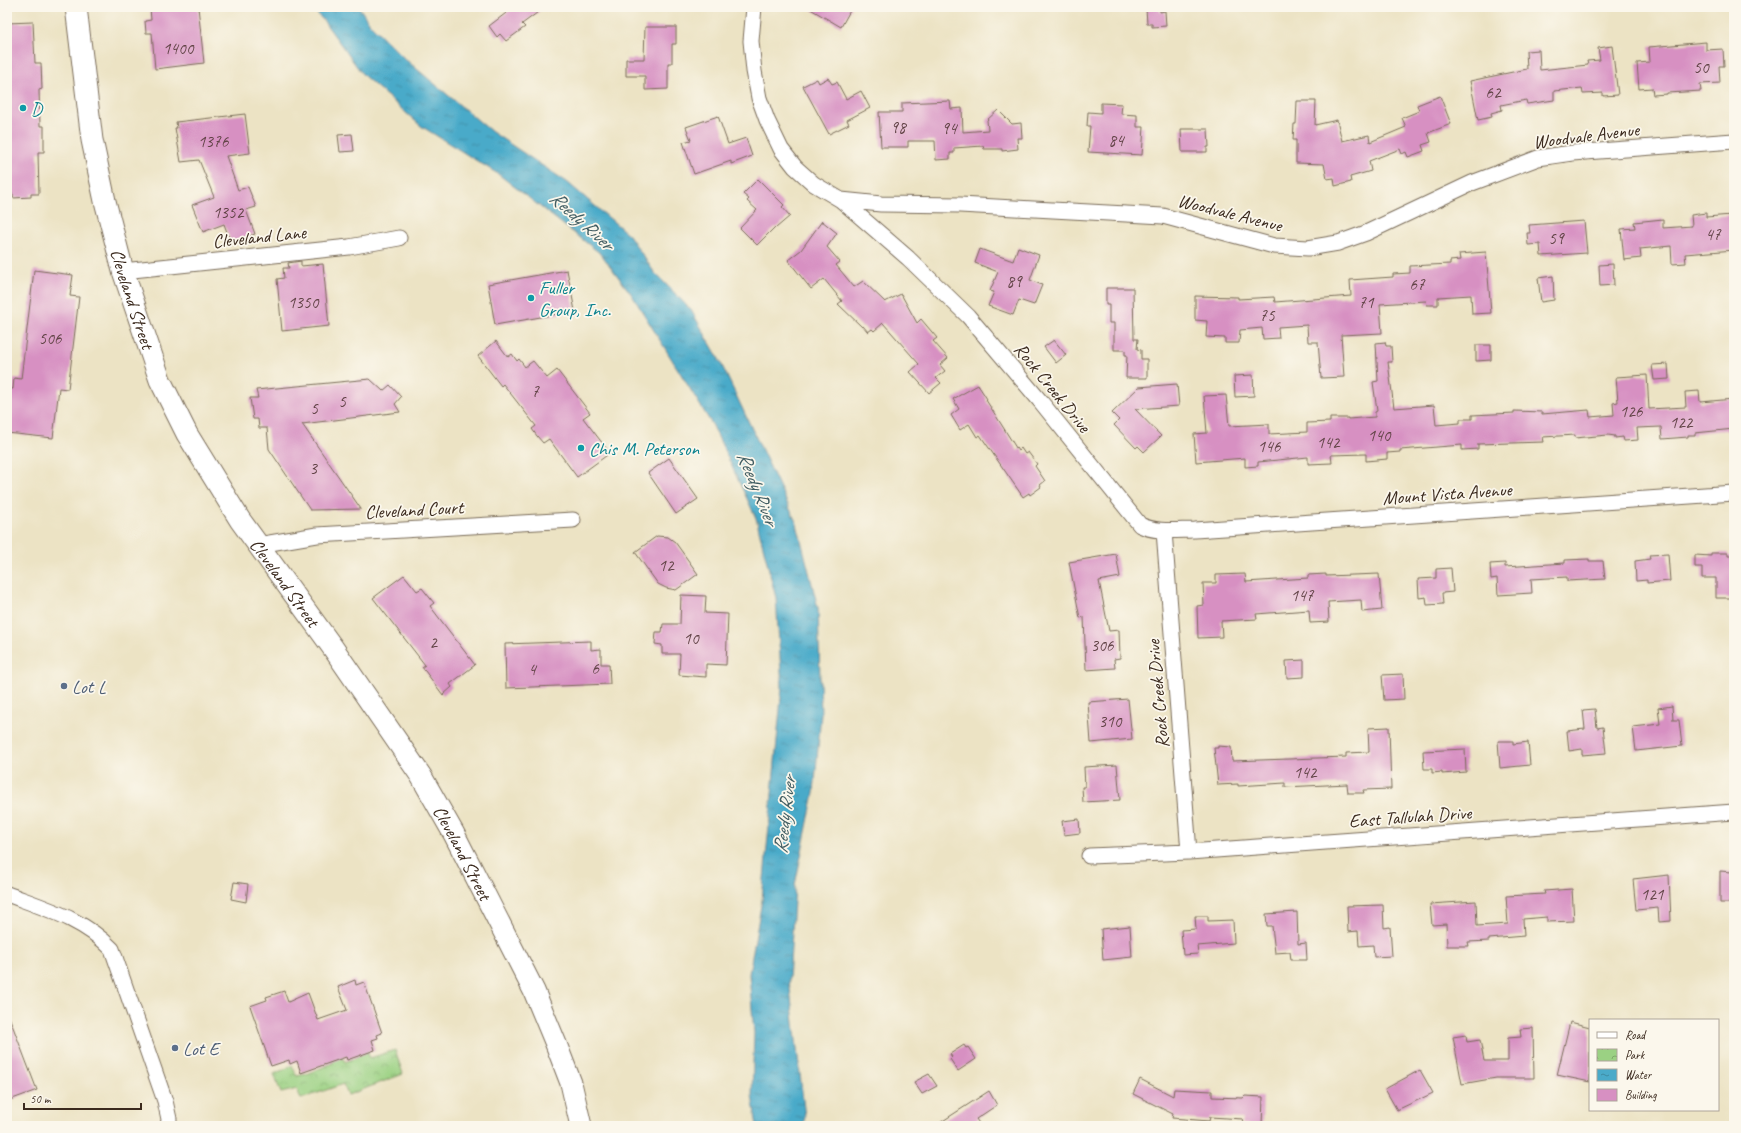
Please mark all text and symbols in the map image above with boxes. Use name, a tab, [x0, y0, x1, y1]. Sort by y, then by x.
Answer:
house number: 1400	[163, 38, 195, 59]
house number: 50	[1693, 57, 1710, 78]
house number: 62	[1485, 82, 1502, 103]
place label: D	[31, 97, 44, 121]
marker: D	[18, 103, 28, 113]
house number: 98	[890, 117, 908, 138]
street label: Woodvale Avenue	[1532, 117, 1642, 154]
house number: 94	[941, 118, 959, 139]
house number: 84	[1108, 130, 1126, 151]
house number: 1376	[198, 131, 230, 152]
water label: Reedy River	[545, 185, 621, 258]
street label: Woodvale Avenue	[1175, 188, 1286, 238]
house number: 1352	[213, 202, 245, 223]
street label: Cleveland Lane	[211, 220, 309, 254]
house number: 47	[1705, 224, 1722, 245]
house number: 59	[1548, 228, 1565, 249]
street label: Cleveland Street	[105, 247, 160, 354]
house number: 89	[1006, 271, 1023, 292]
house number: 67	[1409, 274, 1426, 295]
place label: Fuller Group, Inc.	[539, 276, 611, 322]
house number: 1350	[288, 292, 320, 313]
house number: 71	[1358, 292, 1375, 313]
marker: Fuller Group, Inc.	[526, 293, 536, 303]
house number: 75	[1259, 305, 1276, 326]
house number: 506	[39, 328, 63, 349]
street label: Rock Creek Drive	[1009, 338, 1097, 439]
house number: 7	[531, 381, 540, 402]
house number: 5	[338, 391, 347, 412]
house number: 5	[310, 398, 319, 419]
house number: 126	[1620, 401, 1644, 422]
house number: 122	[1670, 412, 1694, 433]
house number: 140	[1368, 425, 1392, 446]
house number: 142	[1317, 432, 1341, 453]
house number: 146	[1258, 436, 1282, 457]
place label: Chis M. Peterson	[589, 437, 700, 461]
marker: Chis M. Peterson	[576, 443, 586, 453]
water label: Reedy River	[732, 448, 785, 532]
house number: 3	[309, 458, 318, 479]
street label: Mount Vista Avenue	[1382, 477, 1514, 510]
street label: Cleveland Court	[364, 495, 465, 525]
street label: Cleveland Street	[244, 534, 326, 633]
house number: 12	[658, 555, 675, 576]
house number: 147	[1291, 585, 1315, 606]
house number: 10	[683, 628, 700, 649]
house number: 2	[429, 632, 438, 653]
house number: 306	[1091, 635, 1115, 656]
street label: Rock Creek Drive	[1141, 637, 1175, 749]
house number: 6	[591, 658, 600, 679]
house number: 4	[528, 659, 538, 680]
place label: Lot L	[72, 675, 107, 699]
marker: Lot L	[59, 681, 69, 691]
house number: 310	[1099, 711, 1123, 732]
house number: 142	[1294, 762, 1318, 783]
water label: Reedy River	[767, 772, 802, 855]
street label: Cleveland Street	[427, 801, 497, 906]
street label: East Tallulah Drive	[1348, 801, 1474, 833]
house number: 121	[1641, 884, 1665, 905]
legend	[1589, 1019, 1719, 1111]
text: Road	[1625, 1027, 1647, 1043]
place label: Lot E	[183, 1037, 222, 1061]
marker: Lot E	[170, 1043, 180, 1053]
text: Park	[1625, 1047, 1646, 1063]
text: Water	[1625, 1067, 1653, 1083]
scale bar	[24, 1085, 141, 1111]
text: Building	[1625, 1087, 1657, 1103]
text: 50 m	[30, 1091, 52, 1107]

